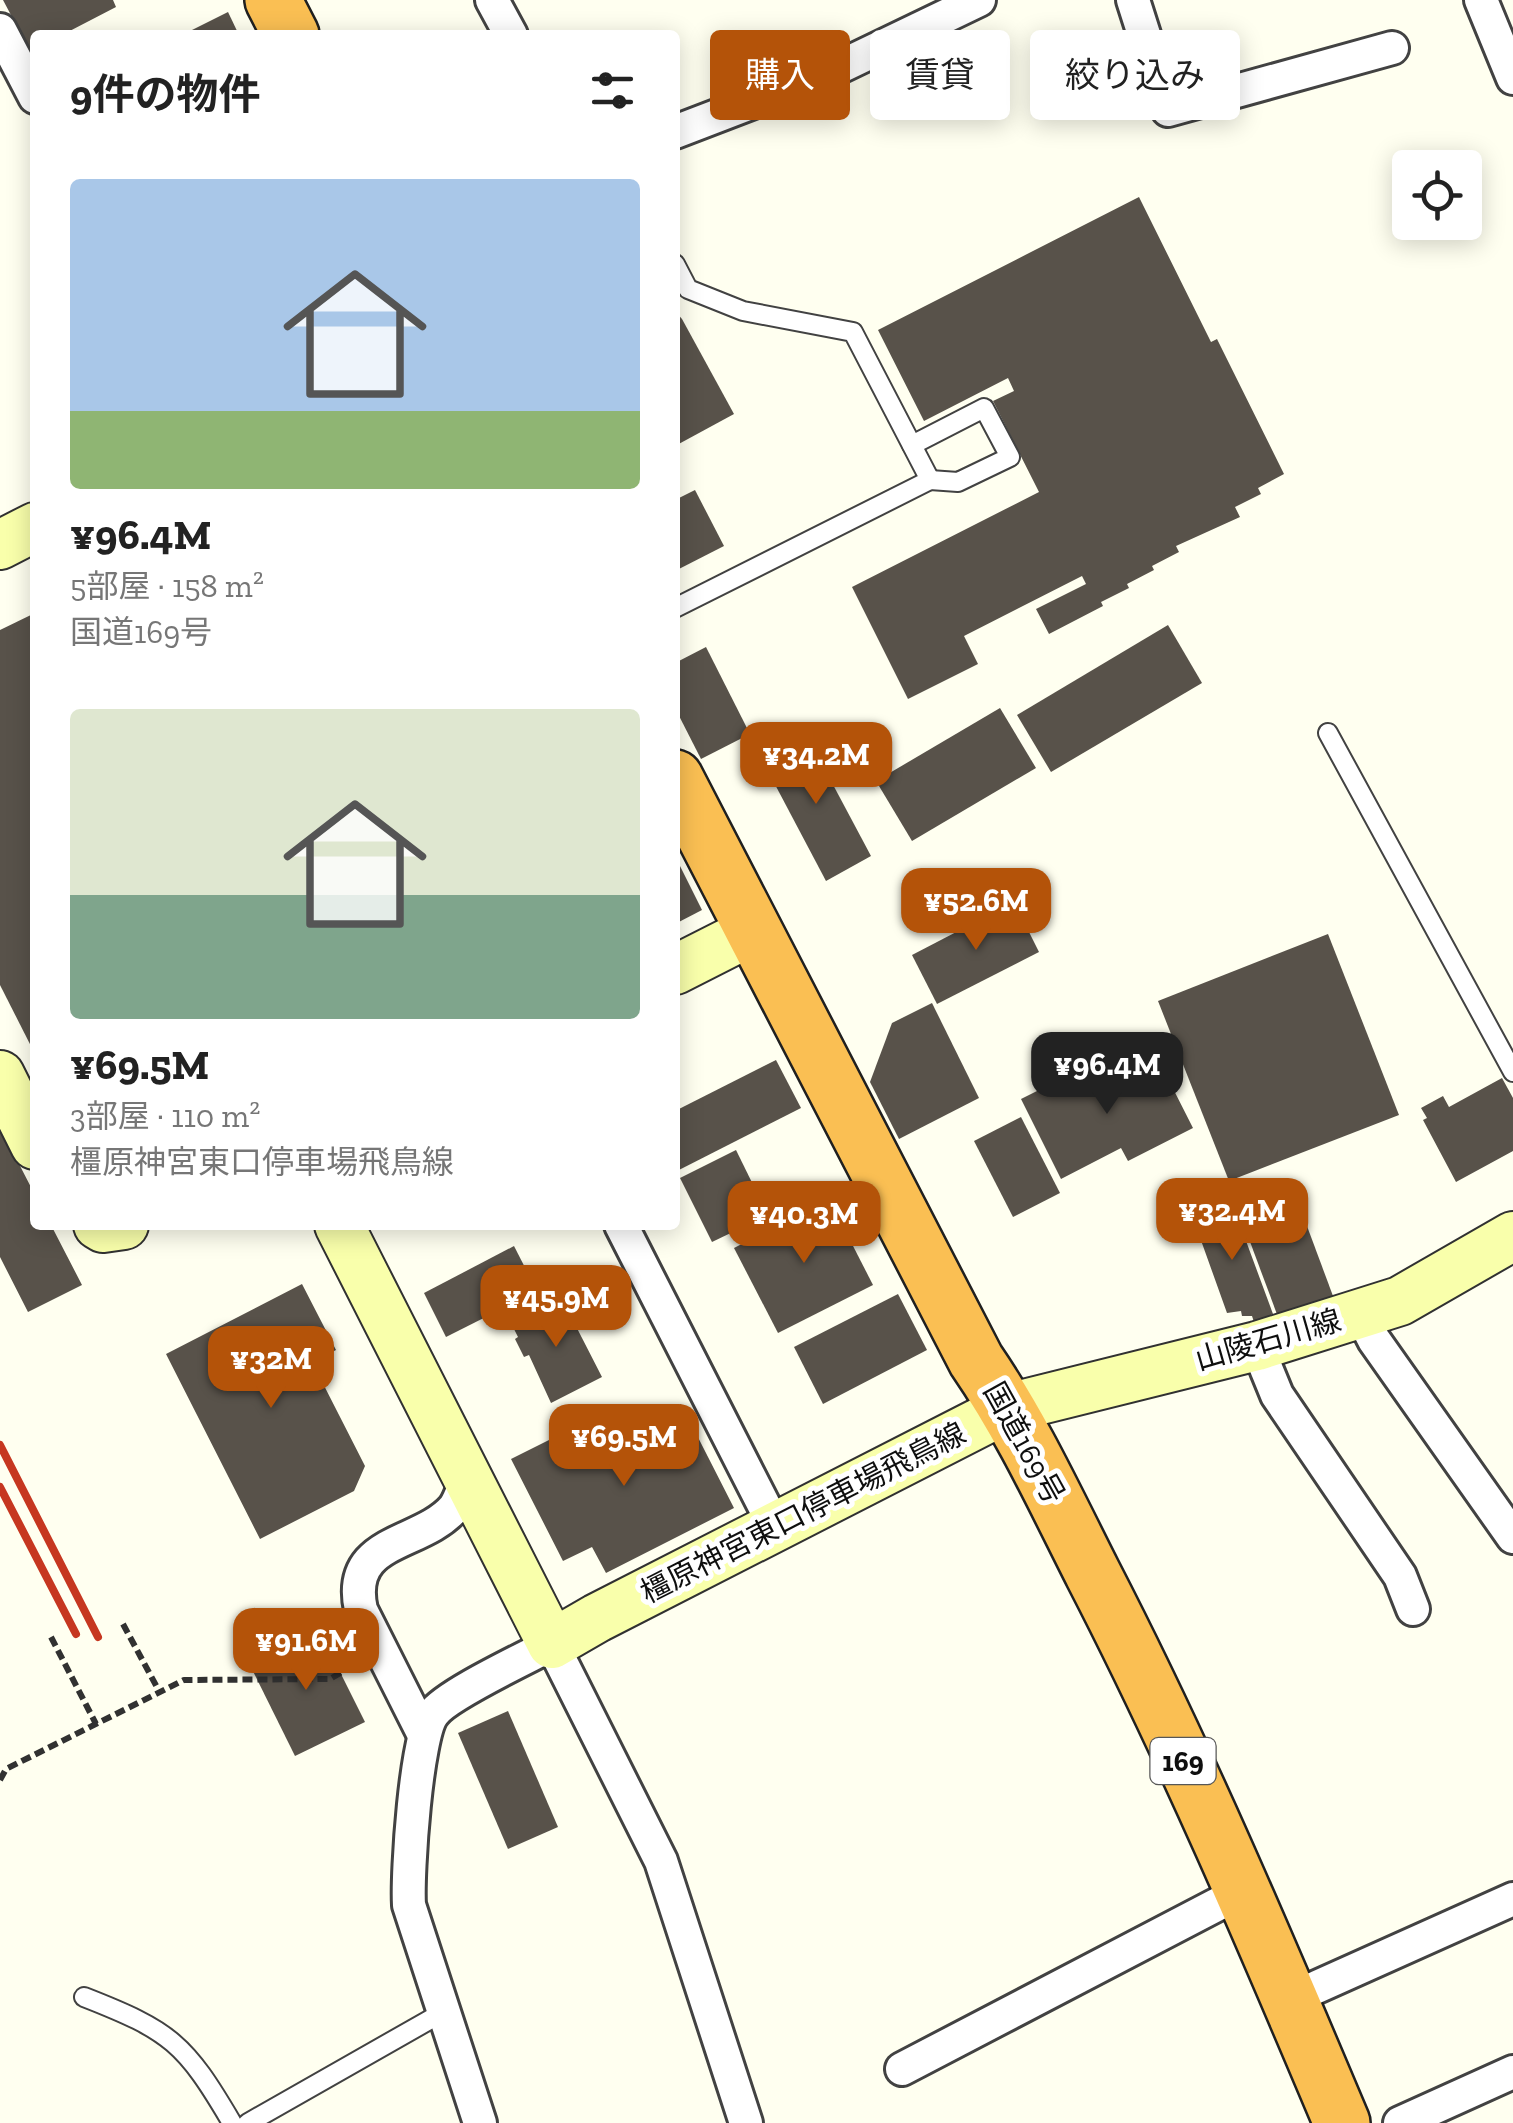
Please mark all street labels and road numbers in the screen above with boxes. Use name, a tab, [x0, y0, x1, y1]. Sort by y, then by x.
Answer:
street label: 山陵石川線	[1191, 1302, 1345, 1378]
street label: 国道169号	[976, 1376, 1072, 1510]
street label: 橿原神宮東口停車場飛鳥線	[634, 1415, 972, 1611]
road number: 169	[1150, 1738, 1216, 1784]

